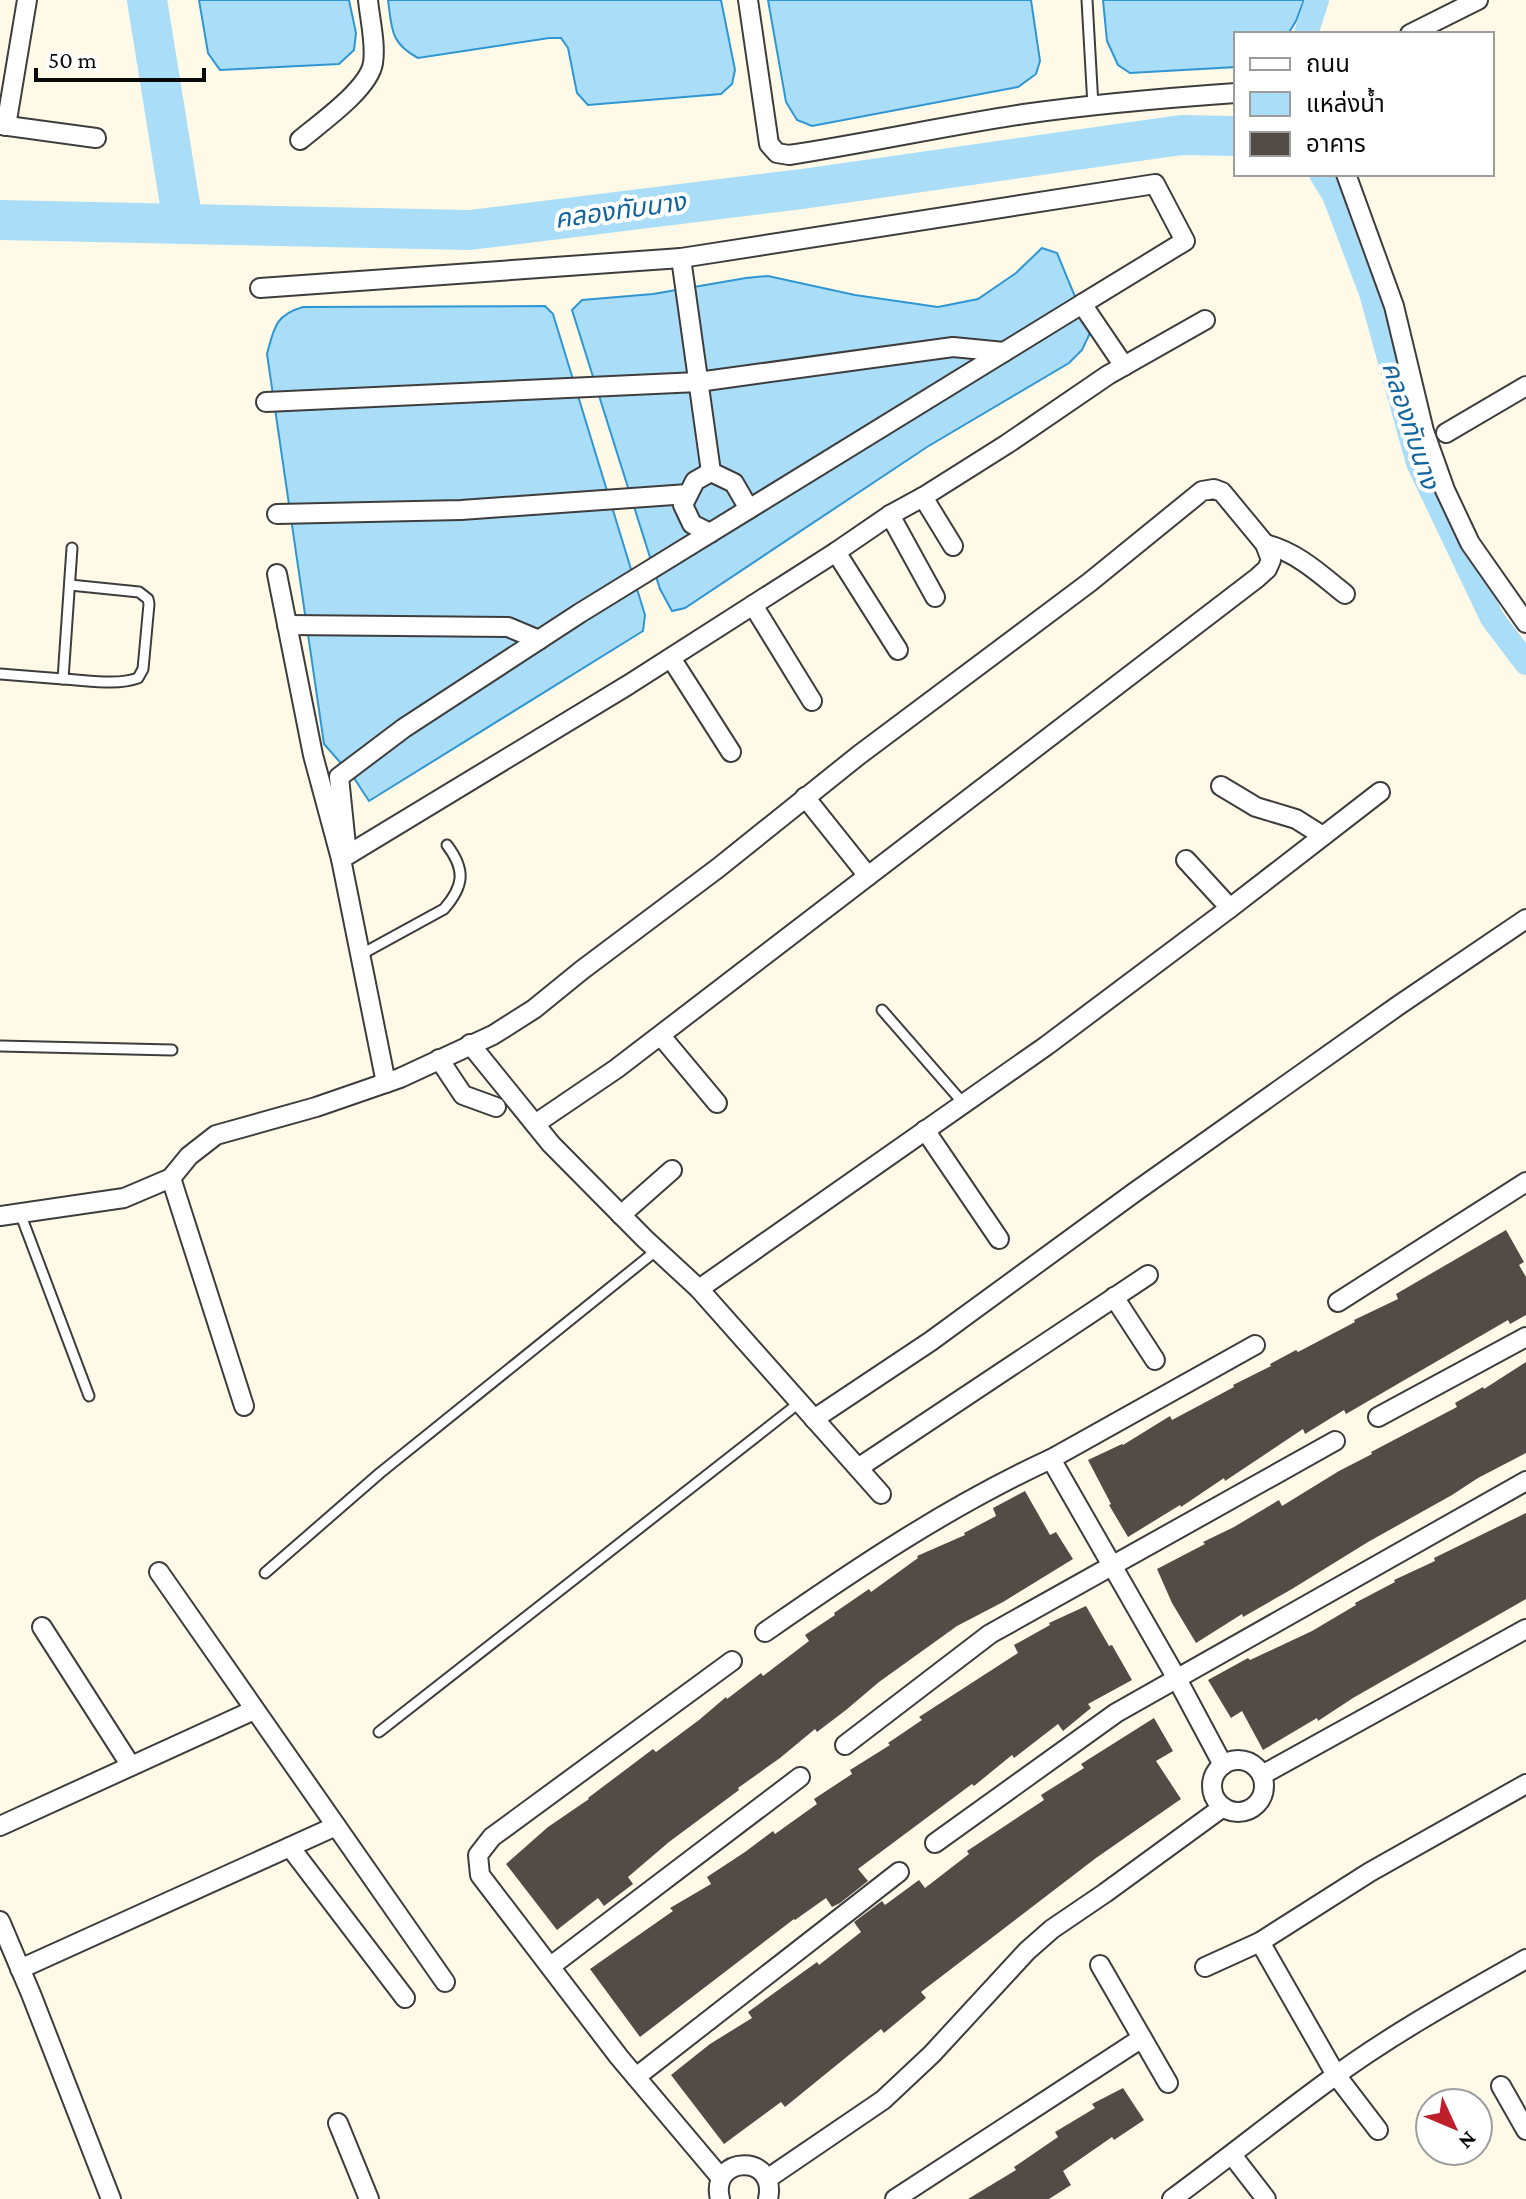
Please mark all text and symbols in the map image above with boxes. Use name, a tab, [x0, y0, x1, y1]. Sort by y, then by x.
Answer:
scale bar	[36, 32, 204, 82]
legend	[1234, 32, 1494, 176]
text: 50 m	[48, 46, 97, 73]
text: ถนน	[1306, 50, 1350, 77]
text: แหล่งน้ำ	[1306, 87, 1385, 117]
text: อาคาร	[1306, 130, 1366, 157]
water label: คลองทับนาง	[553, 187, 688, 234]
water label: คลองทับนาง	[1376, 358, 1445, 493]
north arrow	[1414, 2087, 1494, 2167]
text: N	[1454, 2126, 1482, 2155]

